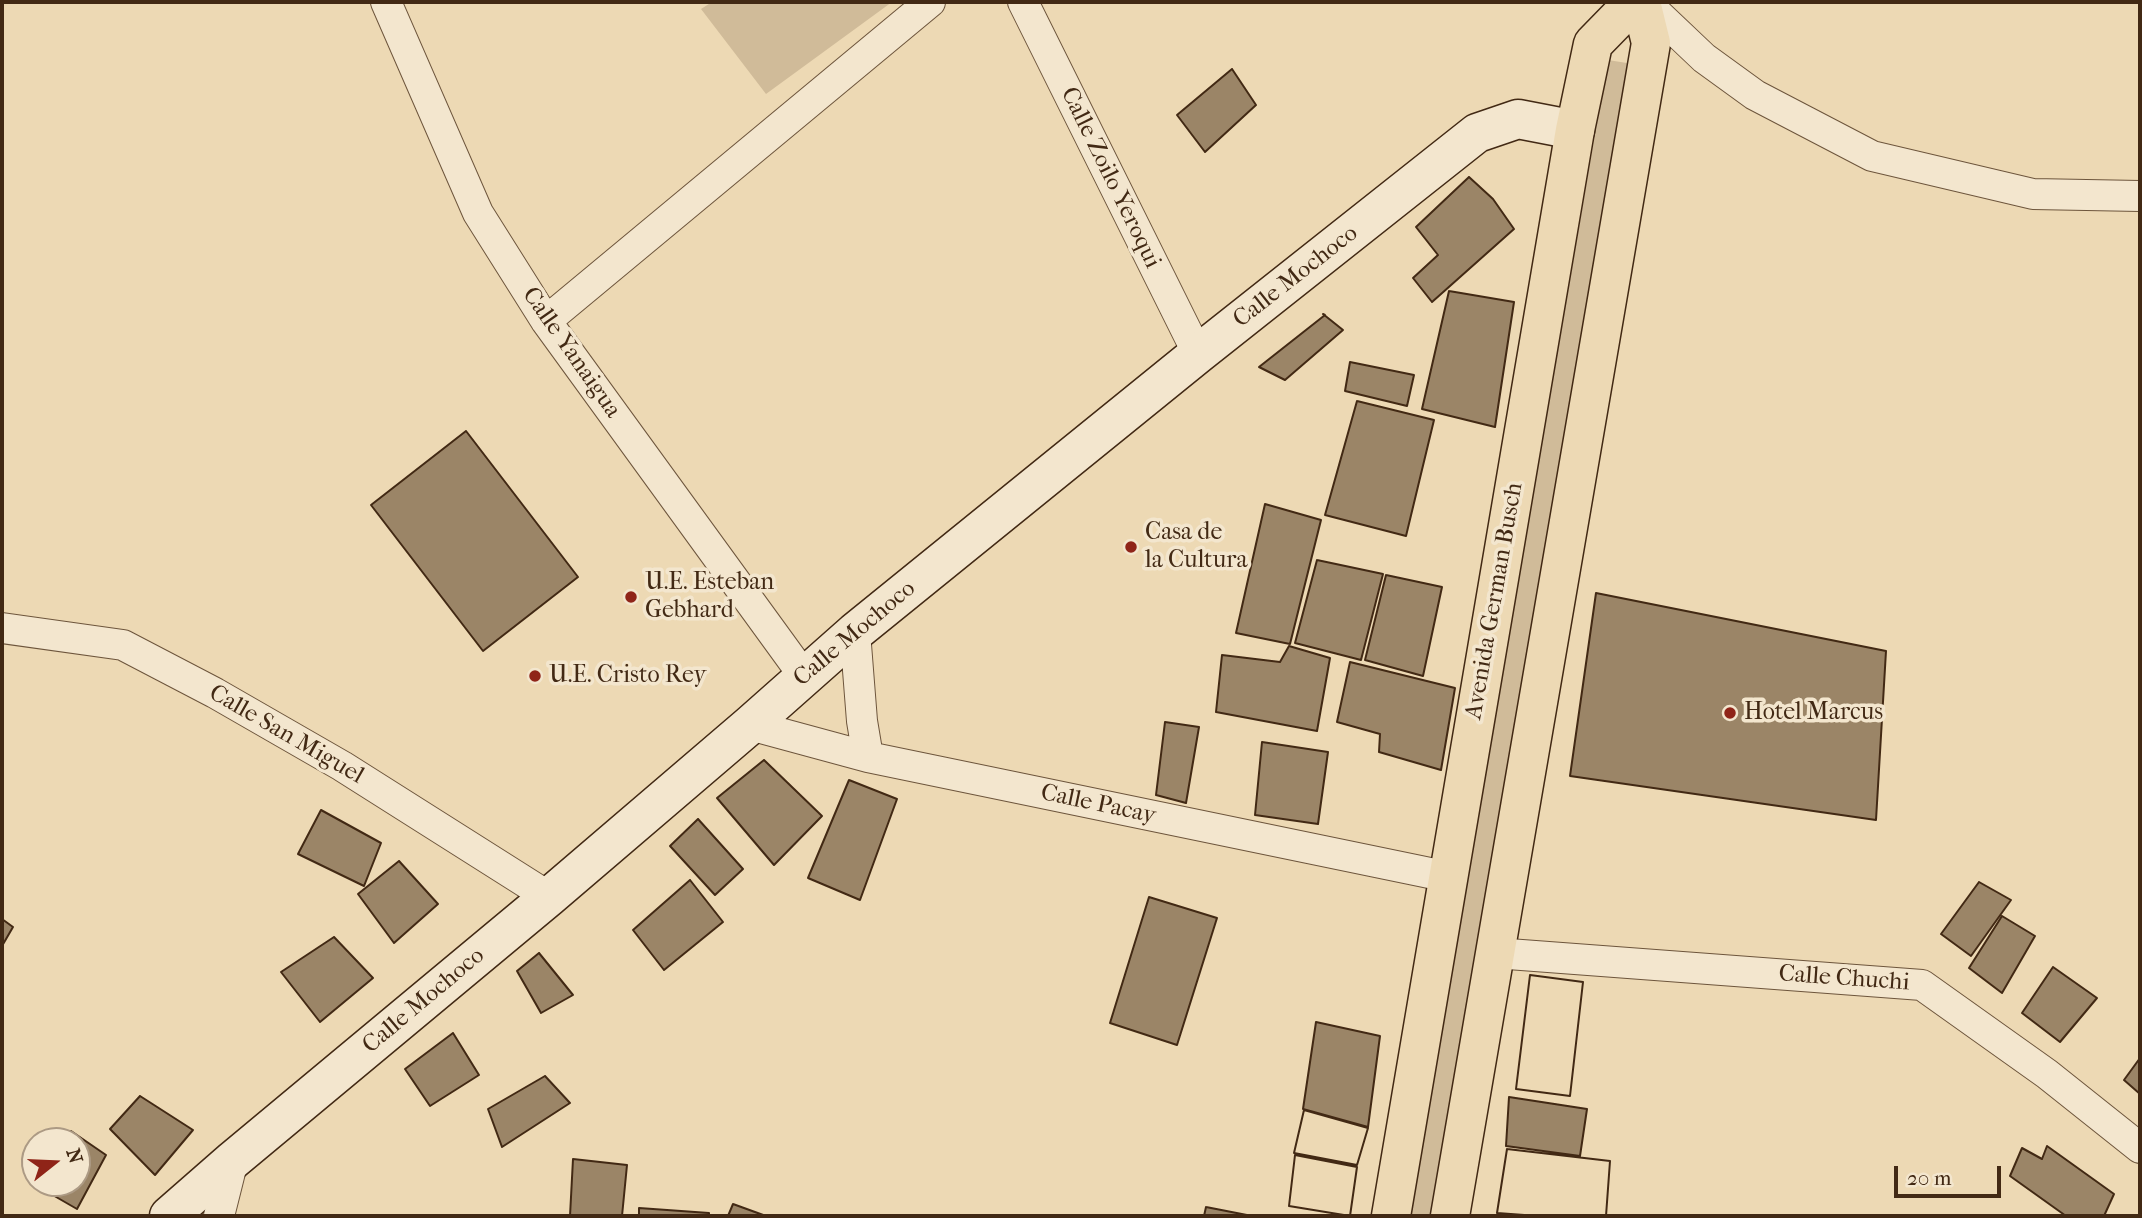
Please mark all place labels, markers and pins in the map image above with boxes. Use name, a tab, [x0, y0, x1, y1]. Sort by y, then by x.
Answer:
place label: Casa de la Cultura	[1145, 519, 1248, 575]
marker: Casa de la Cultura	[1123, 539, 1139, 555]
place label: U.E. Esteban Gebhard	[645, 569, 774, 625]
marker: U.E. Esteban Gebhard	[623, 589, 639, 605]
place label: U.E. Cristo Rey	[549, 662, 706, 690]
marker: U.E. Cristo Rey	[527, 668, 543, 684]
place label: Hotel Marcus	[1744, 699, 1883, 727]
marker: Hotel Marcus	[1722, 705, 1738, 721]

